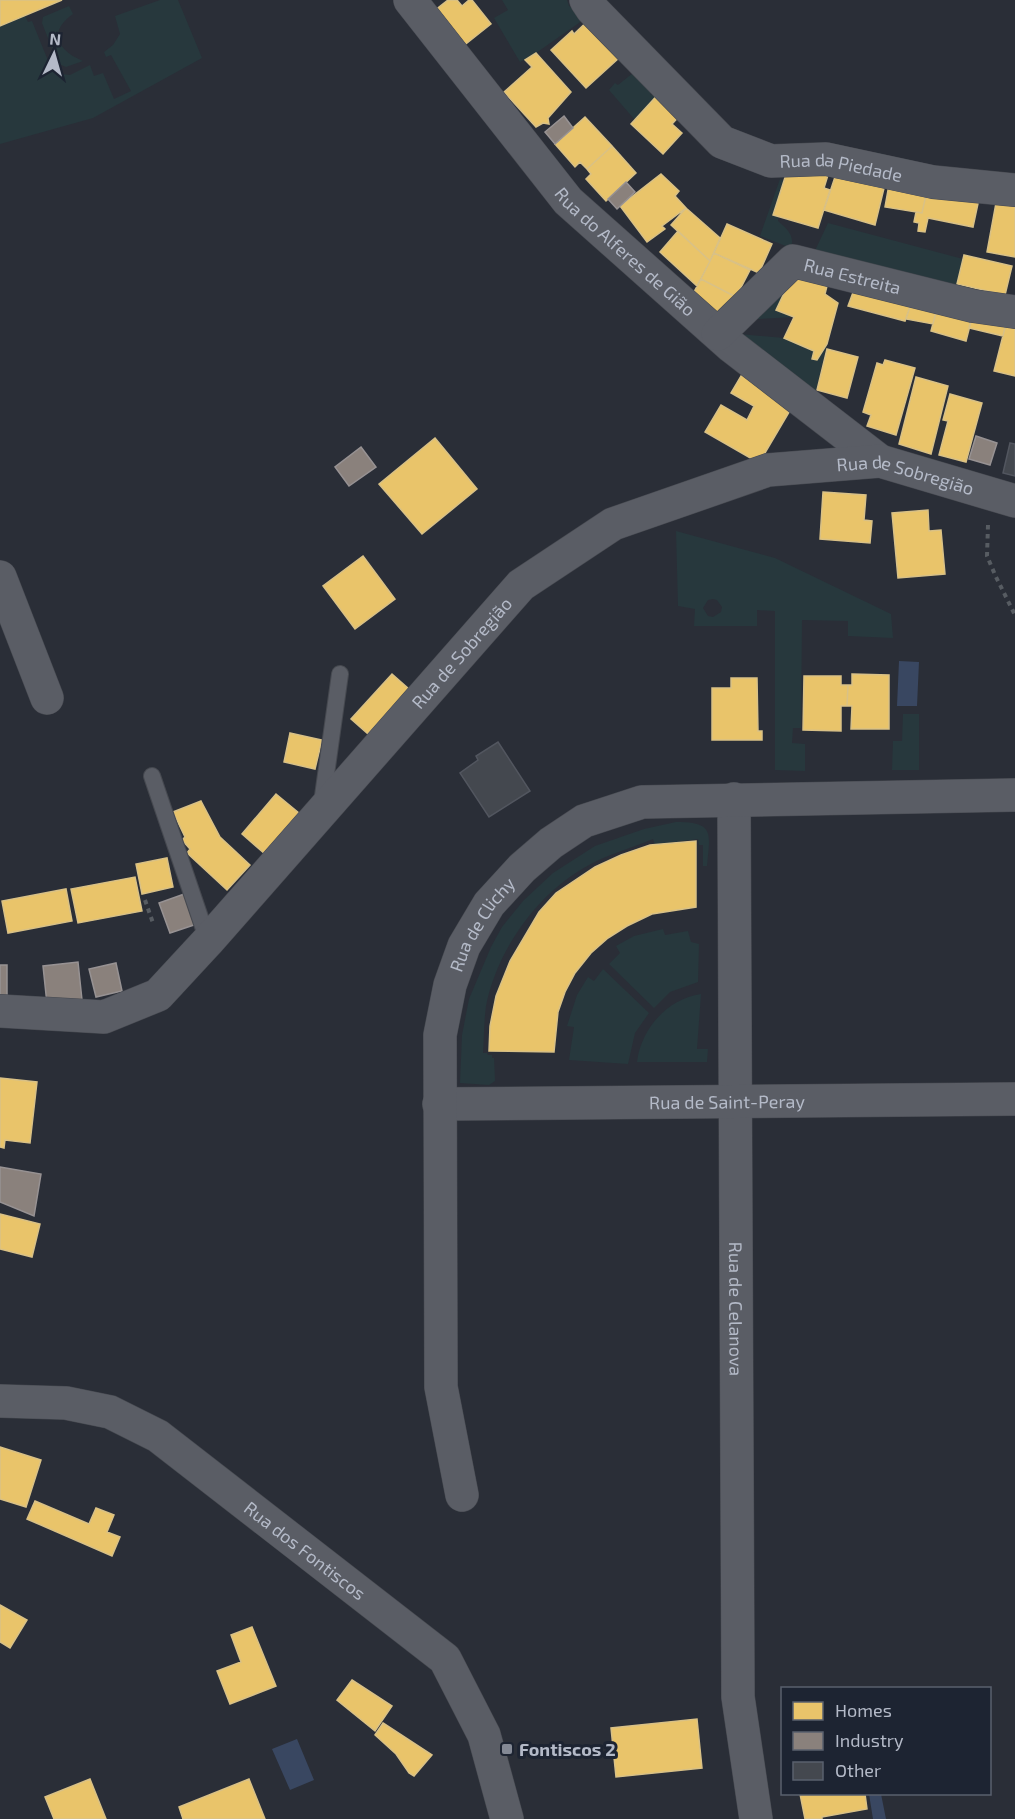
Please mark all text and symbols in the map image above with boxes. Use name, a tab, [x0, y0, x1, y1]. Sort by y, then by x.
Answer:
north arrow	[24, 24, 84, 84]
text: N	[49, 29, 62, 49]
street label: Rua da Piedade	[779, 148, 904, 186]
street label: Rua do Alferes de Gião	[550, 183, 700, 320]
street label: Rua Estreita	[802, 253, 903, 299]
street label: Rua de Sobregião	[836, 450, 977, 499]
street label: Rua de Sobregião	[407, 592, 516, 713]
street label: Rua de Clichy	[445, 872, 520, 975]
street label: Rua de Saint-Peray	[649, 1090, 806, 1113]
street label: Rua de Celanova	[725, 1242, 748, 1376]
street label: Rua dos Fontiscos	[240, 1496, 370, 1604]
legend	[781, 1687, 991, 1795]
text: Homes	[835, 1699, 892, 1721]
text: Industry	[835, 1729, 904, 1751]
place label: Fontiscos 2	[519, 1738, 616, 1760]
marker: Fontiscos 2	[500, 1742, 514, 1756]
text: Other	[835, 1759, 881, 1781]

